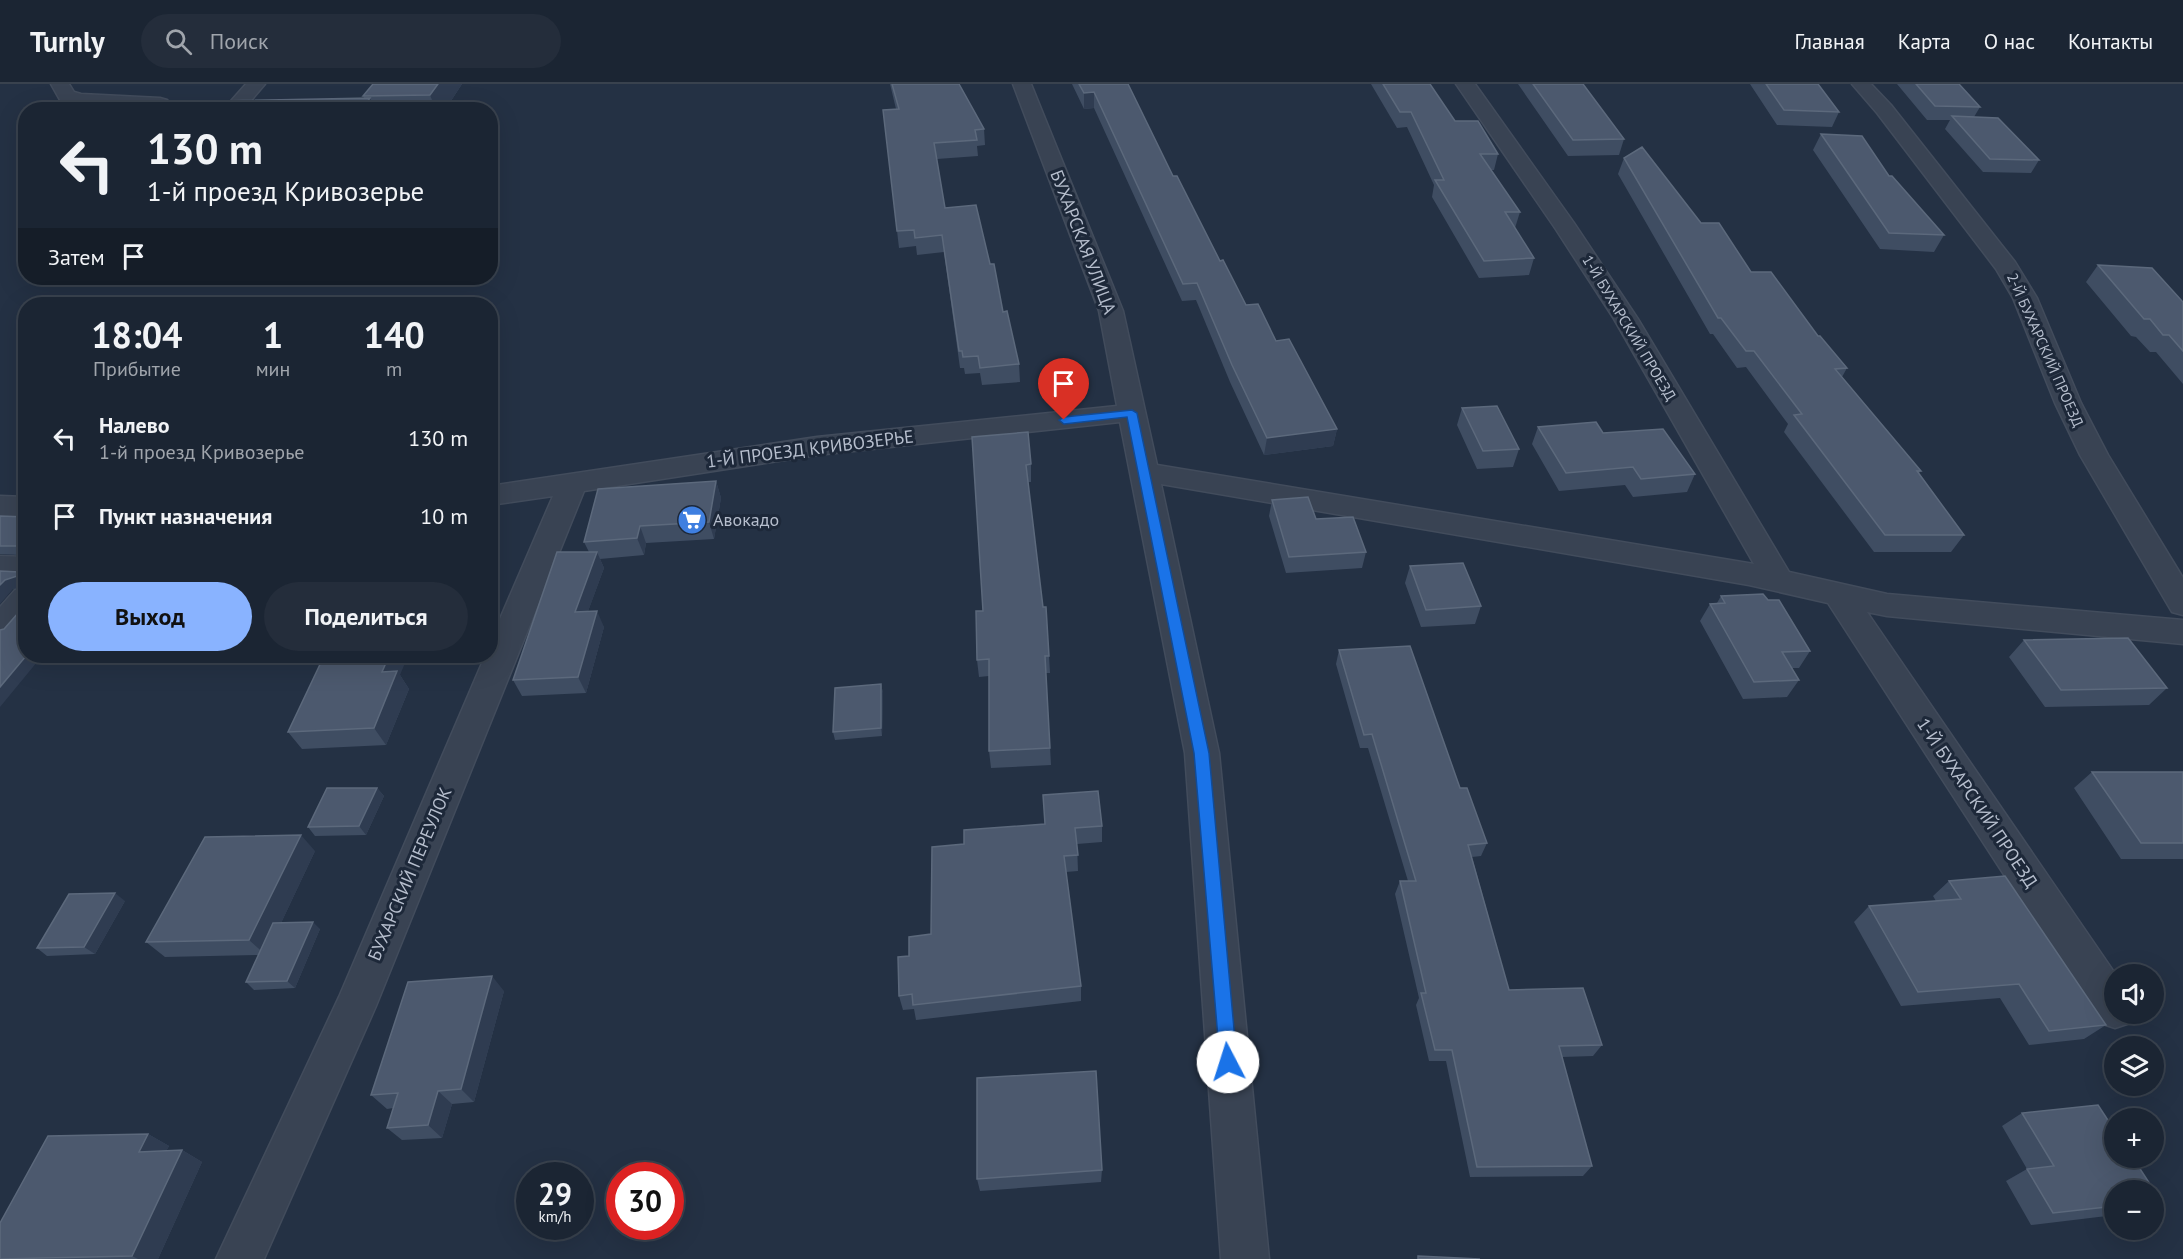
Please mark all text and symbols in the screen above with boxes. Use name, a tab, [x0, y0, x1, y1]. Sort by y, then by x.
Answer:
search box	[141, 14, 561, 68]
text: Turnly	[30, 23, 105, 60]
icon: search	[162, 25, 195, 58]
text: Поиск	[210, 27, 268, 55]
text: Главная	[1794, 28, 1865, 55]
text: Карта	[1898, 28, 1951, 55]
text: О нас	[1984, 28, 2035, 55]
text: Контакты	[2068, 28, 2153, 55]
text: 130 m	[147, 121, 263, 176]
icon: left	[48, 126, 126, 204]
street label: БУХАРСКАЯ УЛИЦА	[1045, 166, 1122, 318]
text: 1-й проезд Кривозерье	[147, 174, 424, 208]
icon: arrive	[117, 240, 150, 273]
text: Затем	[48, 243, 105, 271]
street label: 1-Й БУХАРСКИЙ ПРОЕЗД	[1578, 251, 1680, 404]
street label: 2-Й БУХАРСКИЙ ПРОЕЗД	[2003, 270, 2088, 430]
text: 18:04	[91, 311, 183, 358]
text: 1	[263, 311, 283, 358]
text: 140	[364, 311, 425, 358]
text: Прибытие	[93, 356, 181, 382]
text: мин	[256, 356, 290, 382]
text: m	[386, 356, 402, 382]
pin	[1038, 358, 1089, 420]
icon: arrive	[1047, 367, 1080, 400]
text: Налево	[99, 411, 170, 439]
icon: left	[48, 422, 81, 455]
text: 130 m	[408, 424, 468, 452]
street label: 1-Й ПРОЕЗД КРИВОЗЕРЬЕ	[705, 424, 915, 473]
text: 1-й проезд Кривозерье	[99, 439, 304, 465]
icon: arrive	[48, 500, 81, 533]
text: Пункт назначения	[99, 502, 272, 530]
text: 10 m	[420, 502, 468, 530]
supermarket icon: Авокадо	[676, 504, 708, 536]
place label: Авокадо	[713, 508, 779, 531]
button: Выход	[48, 582, 252, 651]
button: Поделиться	[264, 582, 468, 651]
street label: 1-Й БУХАРСКИЙ ПРОЕЗД	[1912, 713, 2043, 892]
street label: БУХАРСКИЙ ПЕРЕУЛОК	[363, 784, 457, 964]
map controls	[2104, 964, 2164, 1240]
button: sound	[2104, 964, 2164, 1024]
position arrow	[1196, 1030, 1260, 1094]
button: layers	[2104, 1036, 2164, 1096]
button: +	[2104, 1108, 2164, 1168]
speed limit sign: 30	[606, 1162, 684, 1240]
text: 29	[538, 1174, 572, 1213]
button: −	[2104, 1180, 2164, 1240]
text: km/h	[539, 1207, 571, 1226]

